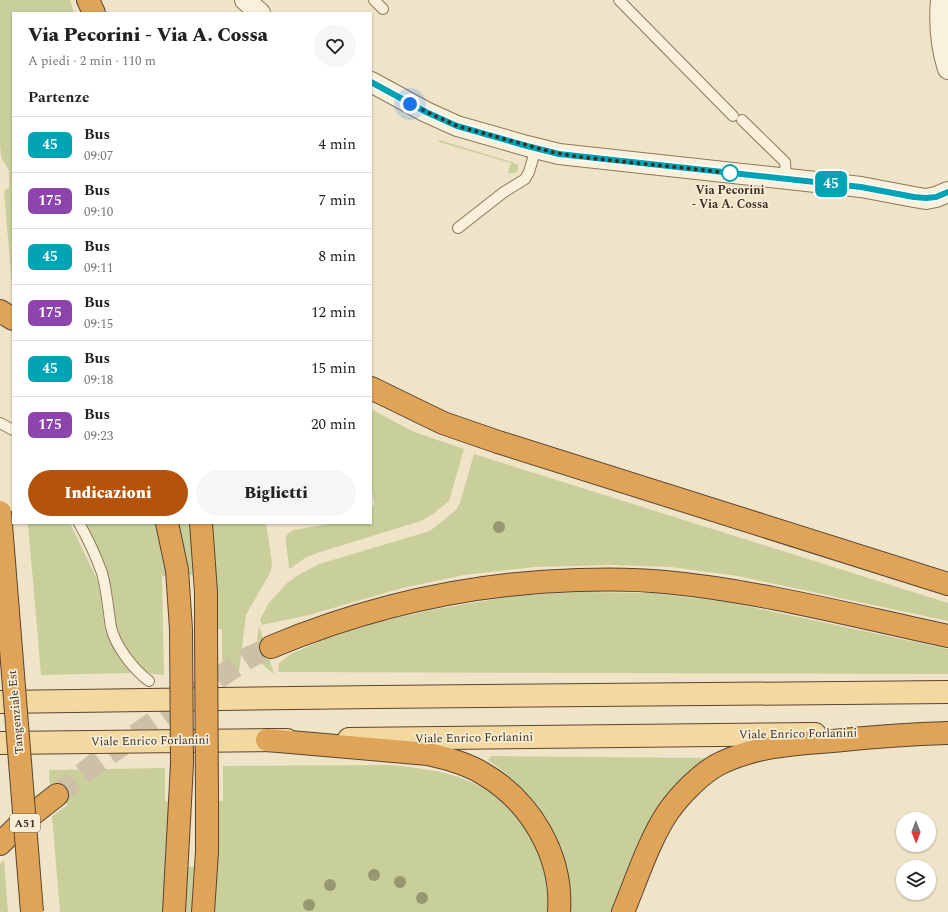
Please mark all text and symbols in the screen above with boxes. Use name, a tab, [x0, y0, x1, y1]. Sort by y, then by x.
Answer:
text: Via Pecorini - Via A. Cossa	[28, 21, 268, 50]
button: heart	[314, 25, 356, 67]
text: A piedi · 2 min · 110 m	[28, 51, 156, 71]
text: Partenze	[28, 86, 89, 109]
your location	[400, 94, 420, 114]
text: Bus	[84, 123, 110, 146]
text: 4 min	[318, 133, 356, 156]
text: 45	[42, 134, 58, 155]
text: 09:07	[84, 146, 113, 166]
marker: Via Pecorini - Via A. Cossa	[721, 164, 739, 182]
line badge: 45	[813, 171, 849, 197]
text: 45	[823, 173, 839, 194]
text: Bus	[84, 179, 110, 202]
place label: Via Pecorini - Via A. Cossa	[692, 181, 769, 214]
text: 7 min	[318, 189, 356, 212]
text: 175	[38, 190, 62, 211]
text: 09:10	[84, 202, 113, 222]
text: Bus	[84, 235, 110, 258]
text: 8 min	[318, 245, 356, 268]
text: 45	[42, 246, 58, 267]
text: 09:11	[84, 258, 113, 278]
text: Bus	[84, 291, 110, 314]
text: 12 min	[311, 301, 356, 324]
text: 175	[38, 302, 62, 323]
text: 09:15	[84, 314, 113, 334]
text: Bus	[84, 347, 110, 370]
text: 15 min	[311, 357, 356, 380]
text: 45	[42, 358, 58, 379]
text: 09:18	[84, 370, 113, 390]
text: Bus	[84, 403, 110, 426]
text: 20 min	[311, 413, 356, 436]
text: 175	[38, 414, 62, 435]
text: 09:23	[84, 426, 113, 446]
button: Indicazioni	[28, 470, 188, 516]
button: Biglietti	[196, 470, 356, 516]
street label: Tangenziale Est	[3, 669, 29, 755]
street label: Viale Enrico Forlanini	[739, 723, 858, 745]
street label: Viale Enrico Forlanini	[415, 727, 534, 749]
street label: Viale Enrico Forlanini	[91, 730, 210, 752]
north arrow	[896, 812, 936, 852]
map controls	[896, 812, 936, 900]
road number: A51	[10, 814, 40, 832]
button: layers	[896, 860, 936, 900]

